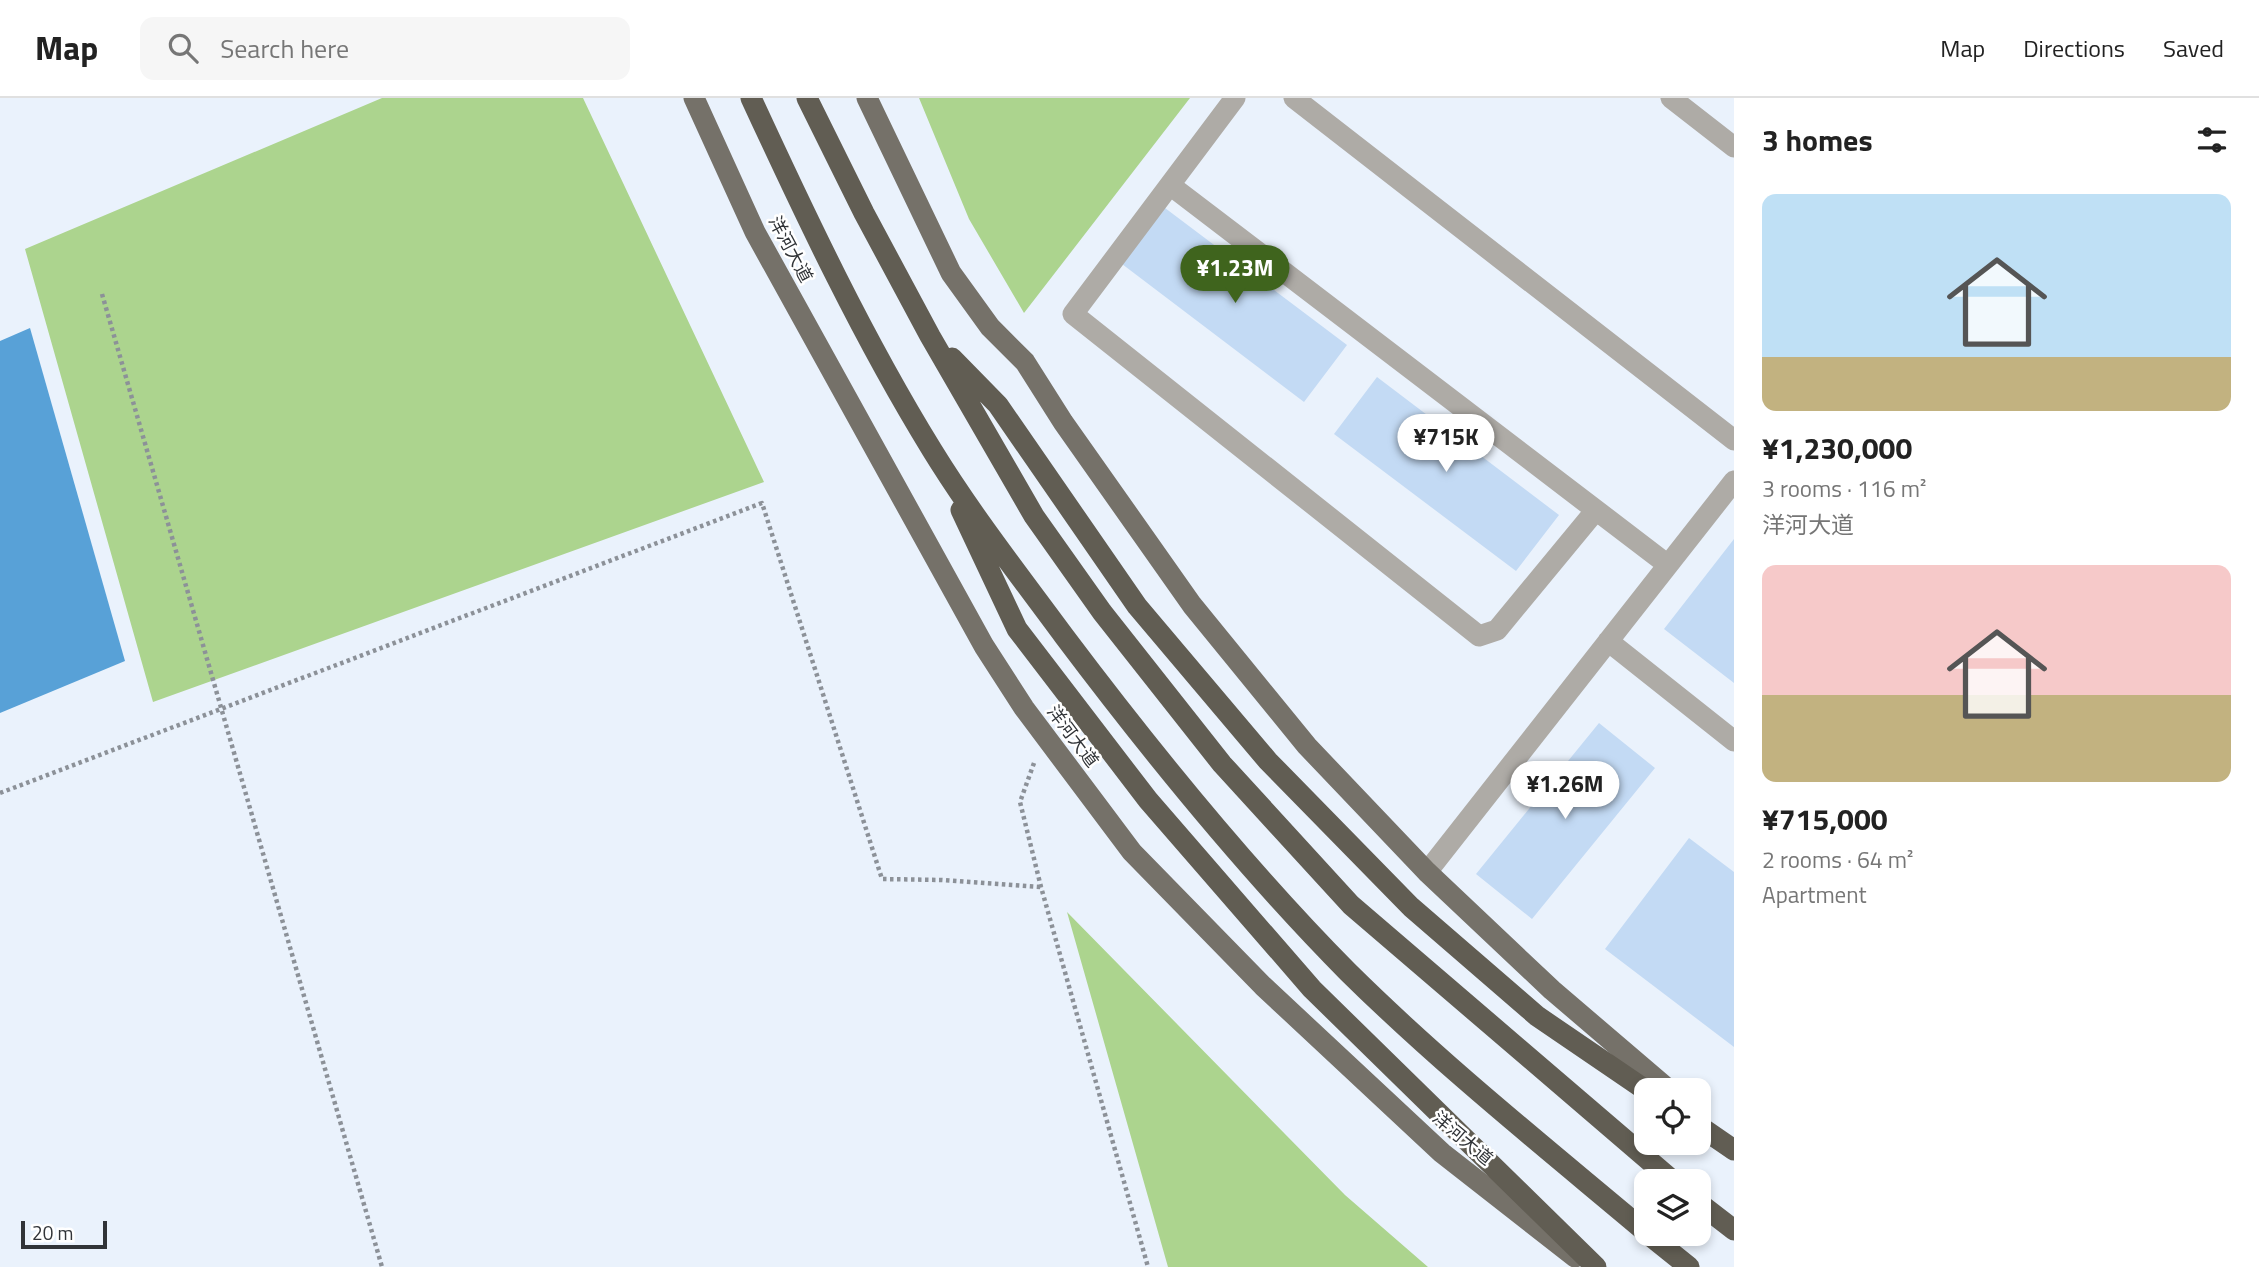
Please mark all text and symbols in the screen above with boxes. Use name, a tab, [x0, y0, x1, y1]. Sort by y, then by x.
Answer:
search box	[140, 17, 630, 80]
text: Map	[35, 23, 98, 73]
icon: search	[164, 29, 202, 67]
text: Search here	[220, 29, 349, 68]
text: Map	[1940, 30, 1985, 66]
text: Directions	[2023, 30, 2125, 66]
text: Saved	[2163, 30, 2224, 66]
text: 3 homes	[1762, 117, 1873, 163]
icon: filters	[2193, 121, 2231, 159]
street label: 洋河大道	[762, 211, 820, 287]
icon: home	[1934, 239, 2060, 365]
pin: ¥1.23M	[1178, 246, 1292, 305]
text: ¥1.23M	[1196, 250, 1274, 285]
pin: ¥715K	[1397, 414, 1495, 474]
text: ¥715K	[1413, 419, 1479, 454]
text: ¥1,230,000	[1762, 425, 1912, 471]
text: 3 rooms · 116 m²	[1762, 471, 1926, 506]
text: 洋河大道	[1762, 507, 1854, 542]
icon: home	[1934, 611, 2060, 737]
street label: 洋河大道	[1041, 699, 1105, 773]
pin: ¥1.26M	[1508, 762, 1622, 821]
text: ¥1.26M	[1526, 766, 1604, 801]
text: ¥715,000	[1762, 796, 1888, 842]
text: 2 rooms · 64 m²	[1762, 842, 1913, 877]
text: Apartment	[1762, 877, 1867, 912]
map controls	[1634, 1078, 1711, 1246]
button: locate	[1634, 1078, 1711, 1155]
street label: 洋河大道	[1427, 1105, 1499, 1171]
button: layers	[1634, 1169, 1711, 1246]
scale bar	[21, 1218, 107, 1250]
text: 20 m	[32, 1218, 73, 1247]

